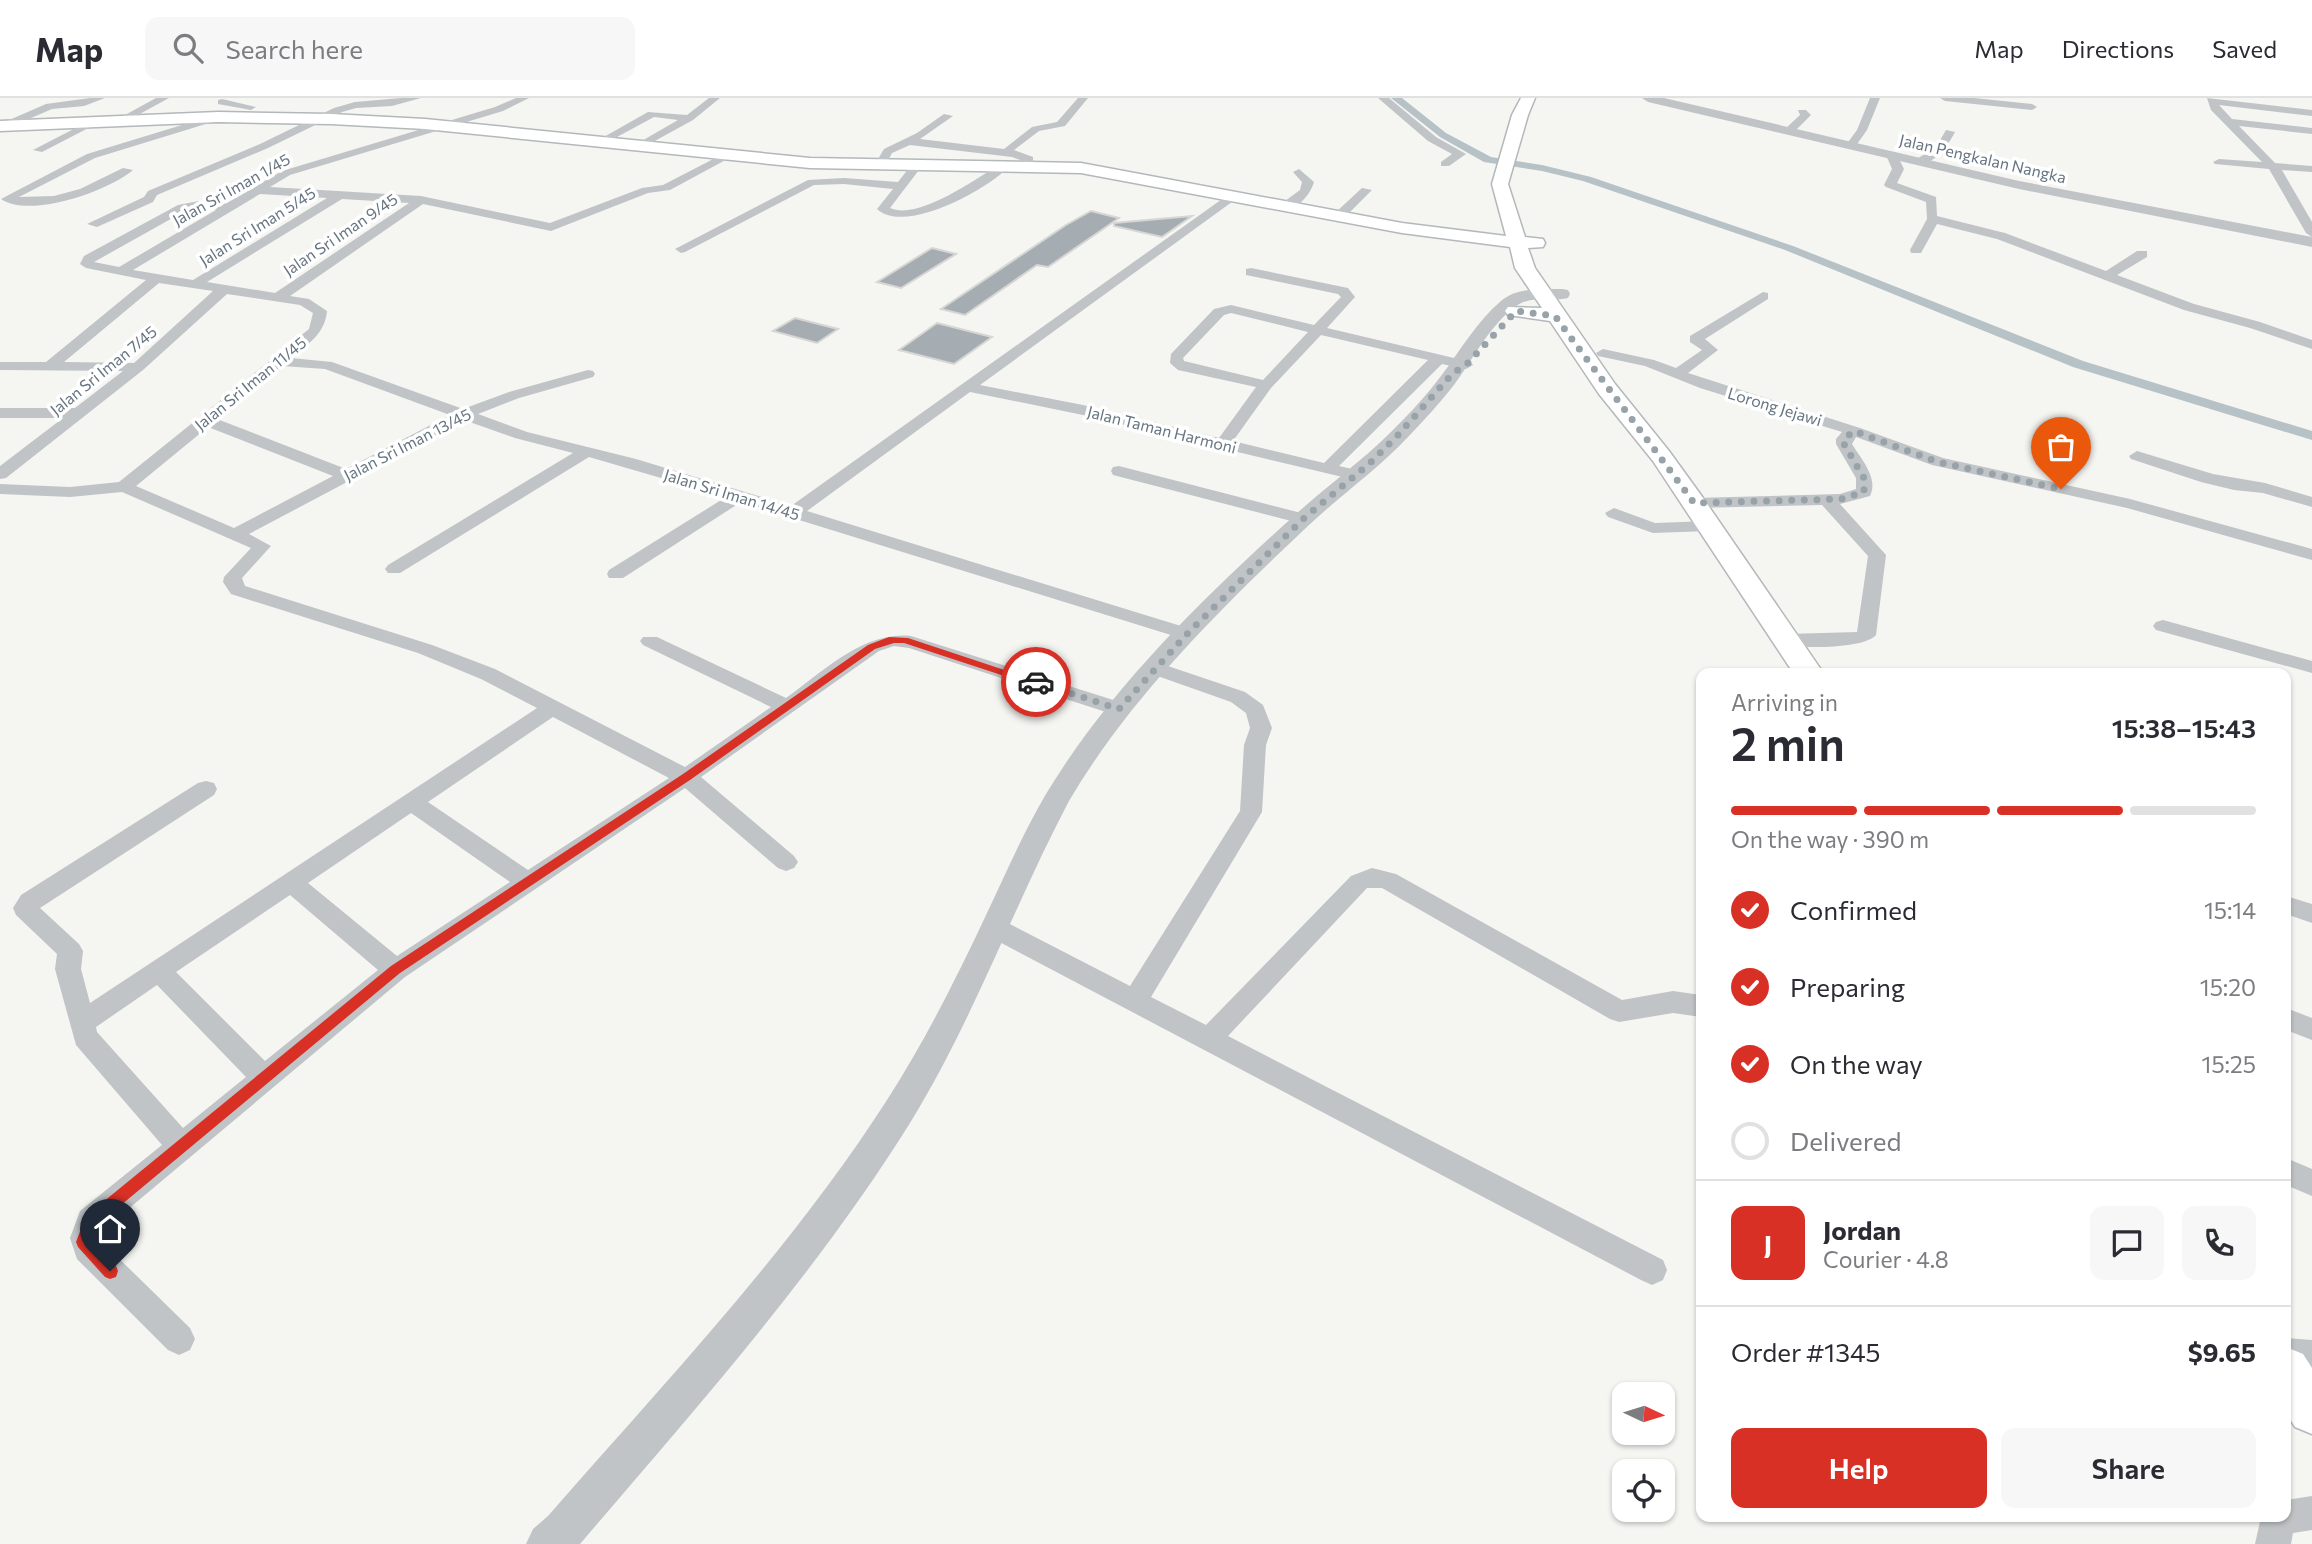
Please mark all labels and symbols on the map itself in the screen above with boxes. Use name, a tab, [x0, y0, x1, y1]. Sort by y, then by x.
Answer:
street label: Jalan Pengkalan Nangka	[1898, 130, 2068, 186]
street label: Jalan Sri Iman 1/45	[169, 149, 293, 229]
street label: Jalan Sri Iman 5/45	[195, 183, 319, 269]
street label: Jalan Sri Iman 9/45	[279, 189, 401, 279]
street label: Jalan Sri Iman 7/45	[46, 321, 160, 419]
street label: Jalan Sri Iman 11/45	[190, 332, 310, 434]
street label: Lorong Jejawi	[1726, 383, 1824, 429]
street label: Jalan Taman Harmoni	[1085, 401, 1239, 457]
street label: Jalan Sri Iman 13/45	[340, 404, 474, 484]
pin	[2031, 417, 2091, 489]
street label: Jalan Sri Iman 14/45	[662, 464, 802, 524]
courier	[1001, 647, 1071, 717]
pin	[80, 1199, 140, 1271]
north arrow	[1612, 1382, 1675, 1446]

